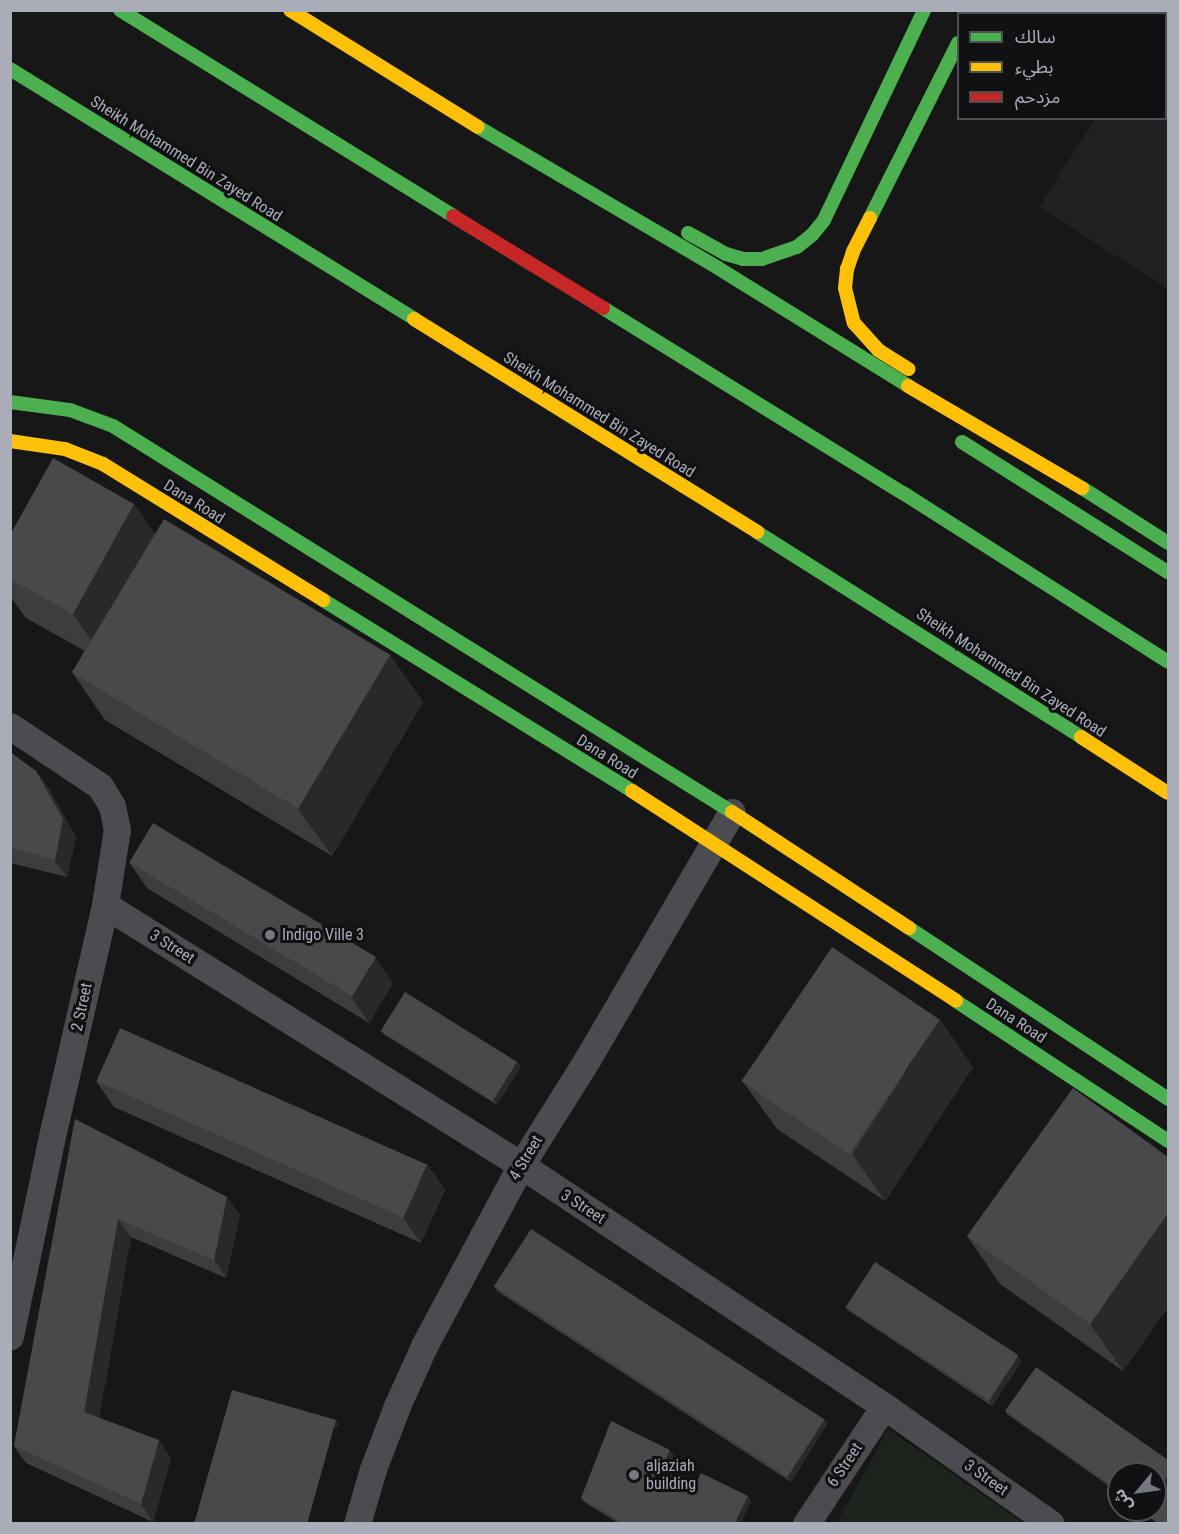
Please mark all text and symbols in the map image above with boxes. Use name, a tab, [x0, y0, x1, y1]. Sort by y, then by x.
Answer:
legend	[957, 12, 1167, 120]
text: سالك	[1015, 26, 1056, 47]
text: بطيء	[1015, 56, 1053, 77]
text: مزدحم	[1015, 86, 1060, 107]
street label: Sheikh Mohammed Bin Zayed Road	[87, 92, 285, 226]
street label: Sheikh Mohammed Bin Zayed Road	[500, 348, 698, 482]
street label: Dana Road	[160, 476, 228, 528]
street label: Sheikh Mohammed Bin Zayed Road	[913, 604, 1109, 742]
street label: Dana Road	[573, 731, 641, 783]
place label: Indigo Ville 3	[282, 925, 364, 945]
street label: 3 Street	[146, 926, 198, 968]
marker: Indigo Ville 3	[263, 928, 277, 942]
street label: 2 Street	[68, 981, 96, 1033]
street label: Dana Road	[982, 994, 1050, 1048]
street label: 4 Street	[505, 1132, 547, 1184]
street label: 3 Street	[557, 1186, 609, 1228]
street label: 6 Street	[823, 1439, 867, 1491]
place label: aljaziah building	[646, 1456, 696, 1494]
street label: 3 Street	[960, 1456, 1012, 1500]
north arrow	[1107, 1462, 1167, 1522]
marker: aljaziah building	[627, 1468, 641, 1482]
text: ش	[1109, 1486, 1136, 1514]

